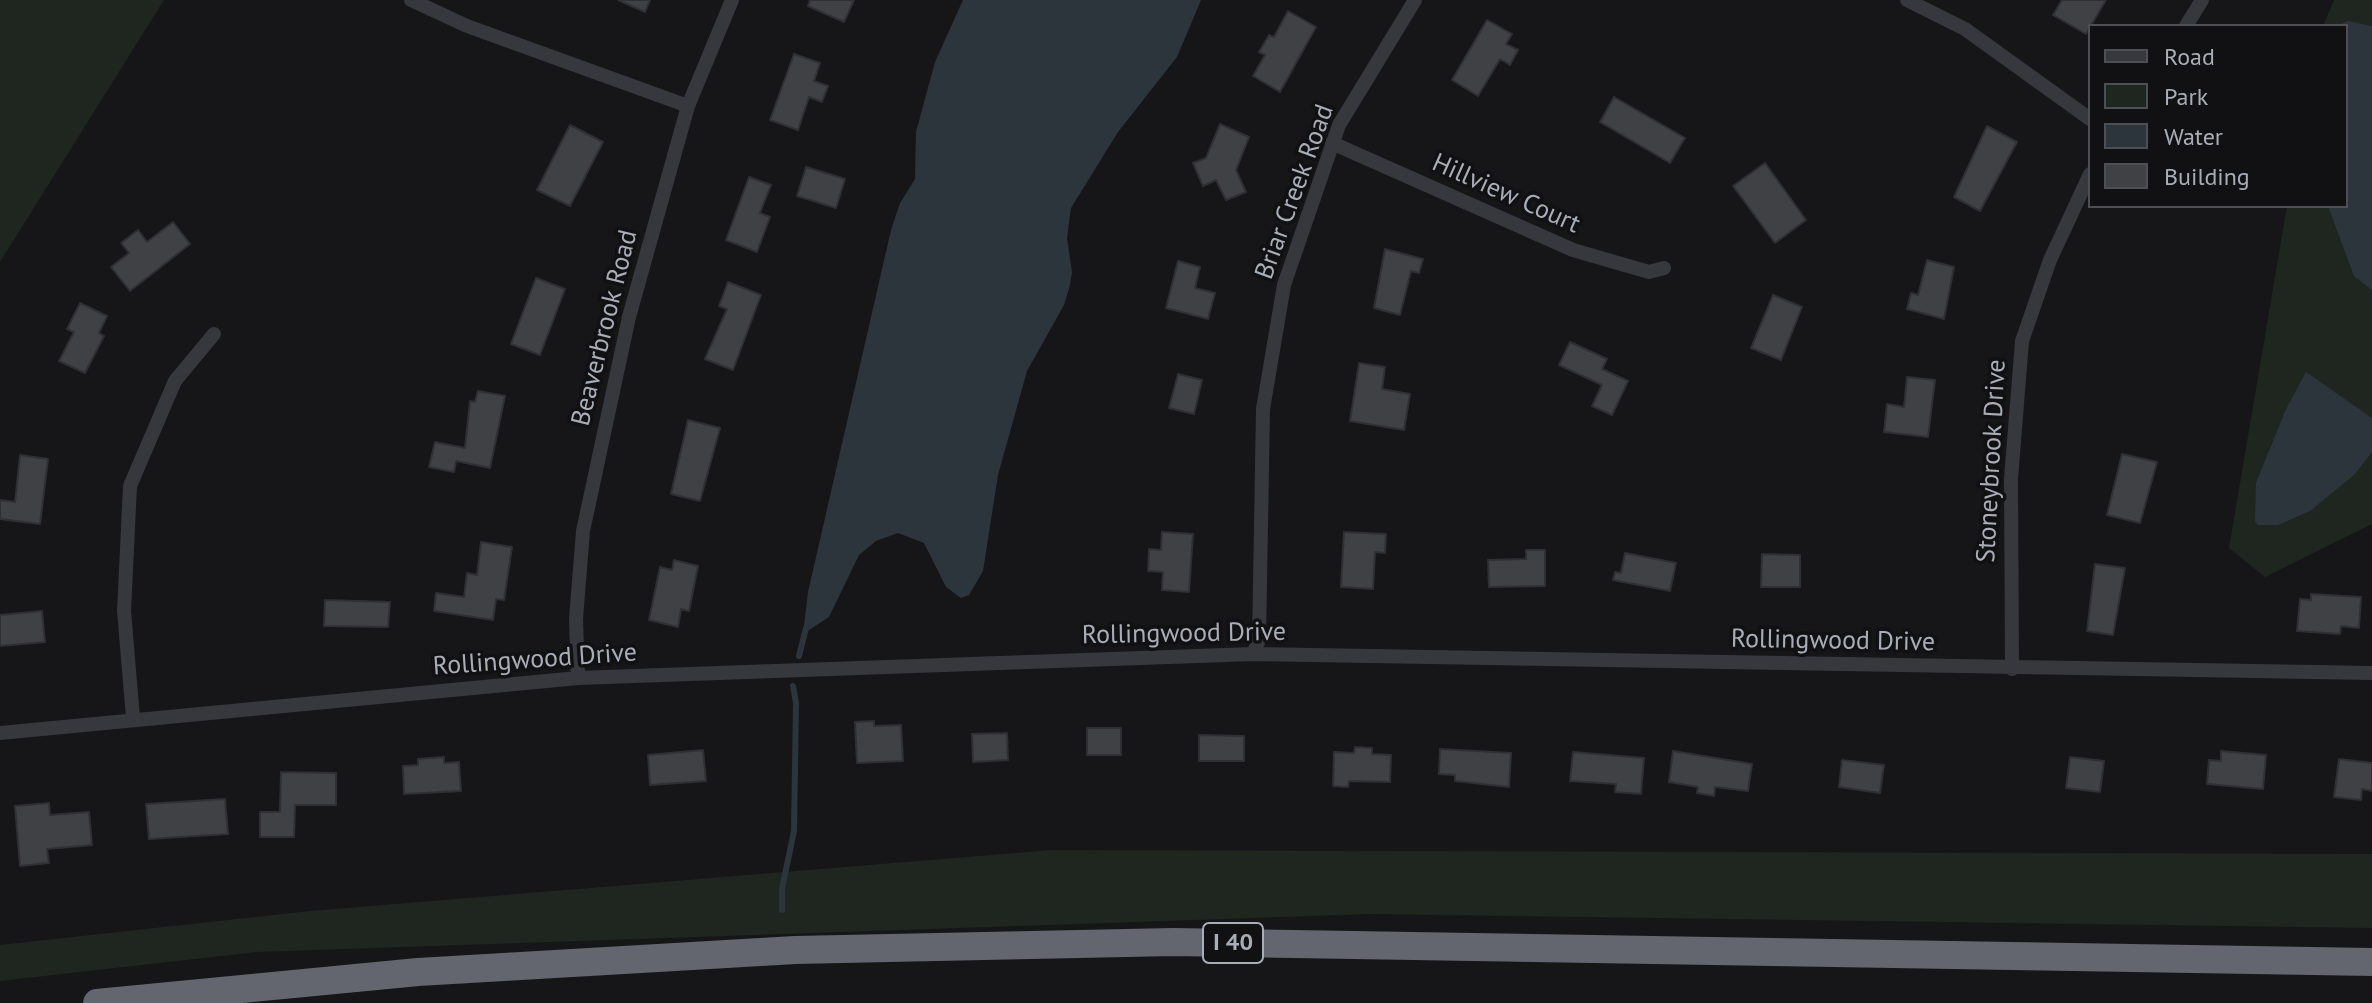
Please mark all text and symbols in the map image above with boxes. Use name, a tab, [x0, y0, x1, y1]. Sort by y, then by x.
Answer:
legend	[2088, 24, 2348, 208]
text: Road	[2164, 41, 2215, 72]
text: Park	[2164, 81, 2208, 112]
street label: Briar Creek Road	[1249, 100, 1341, 284]
text: Water	[2164, 121, 2223, 152]
street label: Hillview Court	[1427, 148, 1585, 240]
text: Building	[2164, 161, 2250, 192]
street label: Beaverbrook Road	[566, 227, 644, 429]
street label: Stoneybrook Drive	[1971, 358, 2013, 564]
street label: Rollingwood Drive	[1082, 617, 1286, 651]
street label: Rollingwood Drive	[1731, 624, 1935, 658]
street label: Rollingwood Drive	[432, 637, 638, 683]
road number: I 40	[1203, 923, 1263, 963]

